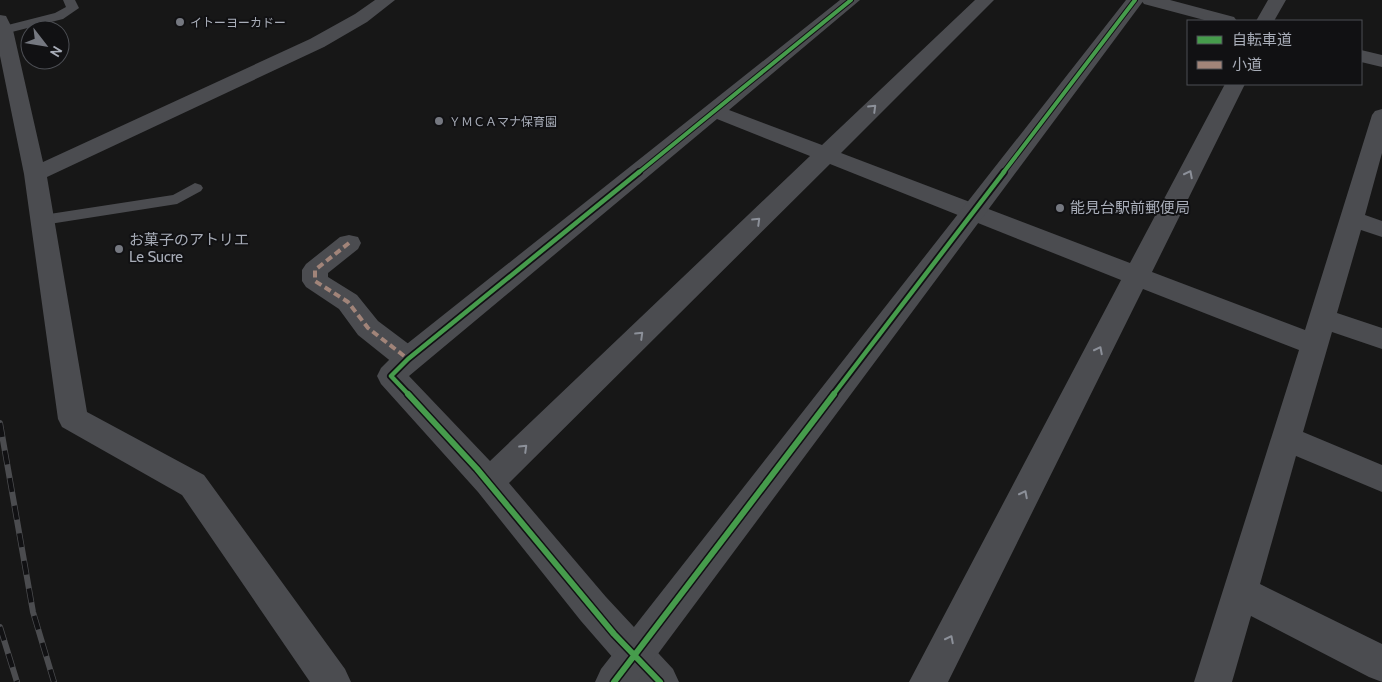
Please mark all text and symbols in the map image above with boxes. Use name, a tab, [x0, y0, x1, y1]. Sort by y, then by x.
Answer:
place label: イトーヨーカドー	[190, 15, 286, 30]
marker: イトーヨーカドー	[174, 16, 186, 28]
north arrow	[20, 20, 70, 70]
legend	[1187, 20, 1362, 85]
text: 自転車道	[1232, 31, 1292, 49]
text: N	[46, 43, 66, 61]
text: 小道	[1232, 56, 1262, 74]
one-way arrow	[867, 105, 876, 114]
place label: ＹＭＣＡマナ保育園	[449, 114, 557, 129]
marker: ＹＭＣＡマナ保育園	[433, 115, 445, 127]
one-way arrow	[1183, 170, 1193, 179]
place label: 能見台駅前郵便局	[1070, 199, 1190, 217]
marker: 能見台駅前郵便局	[1054, 202, 1066, 214]
one-way arrow	[751, 218, 760, 227]
place label: お菓子のアトリエ Le Sucre	[129, 231, 249, 266]
marker: お菓子のアトリエ Le Sucre	[113, 243, 125, 255]
one-way arrow	[635, 332, 644, 341]
one-way arrow	[1093, 346, 1103, 355]
one-way arrow	[519, 445, 528, 454]
one-way arrow	[1018, 490, 1028, 499]
one-way arrow	[944, 635, 954, 644]

